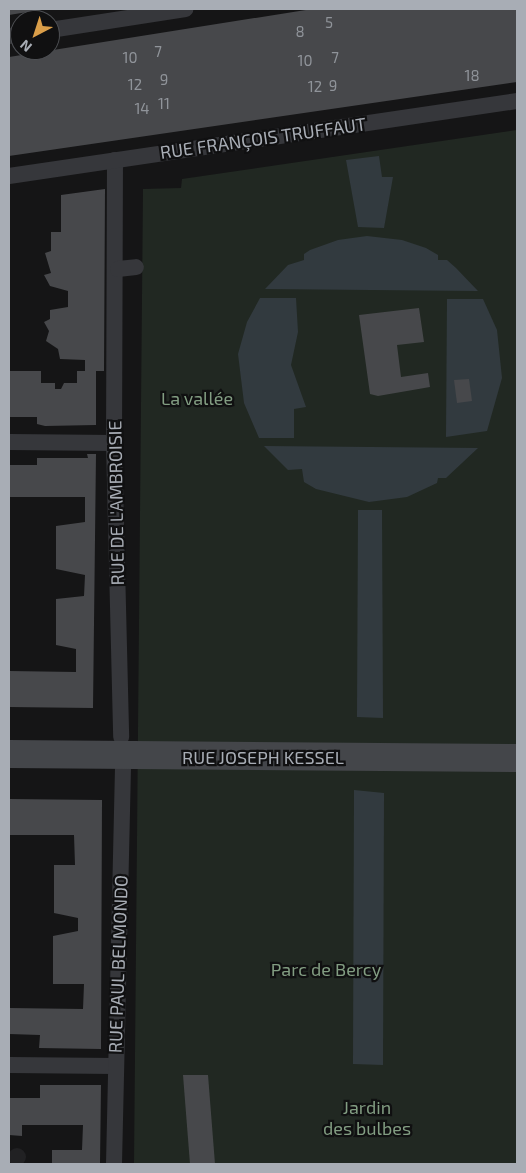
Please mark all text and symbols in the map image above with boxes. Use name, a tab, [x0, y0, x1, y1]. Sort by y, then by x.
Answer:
north arrow	[10, 10, 60, 60]
house number: 5	[325, 14, 333, 32]
house number: 8	[295, 23, 305, 41]
text: N	[16, 36, 35, 56]
house number: 7	[154, 43, 162, 61]
house number: 10	[122, 49, 138, 67]
house number: 7	[331, 49, 339, 67]
house number: 10	[297, 52, 313, 70]
house number: 18	[464, 67, 480, 85]
house number: 9	[160, 71, 168, 89]
house number: 12	[128, 76, 142, 94]
house number: 9	[329, 77, 337, 95]
house number: 12	[308, 78, 322, 96]
house number: 11	[158, 95, 170, 113]
house number: 14	[134, 100, 150, 118]
street label: RUE FRANÇOIS TRUFFAUT	[158, 113, 368, 163]
park label: La vallée	[161, 387, 233, 409]
street label: RUE DE L'AMBROISIE	[104, 420, 128, 586]
street label: RUE JOSEPH KESSEL	[182, 746, 344, 768]
street label: RUE PAUL BELMONDO	[104, 874, 132, 1054]
park label: Parc de Bercy	[271, 958, 381, 980]
park label: Jardin des bulbes	[323, 1097, 411, 1140]

